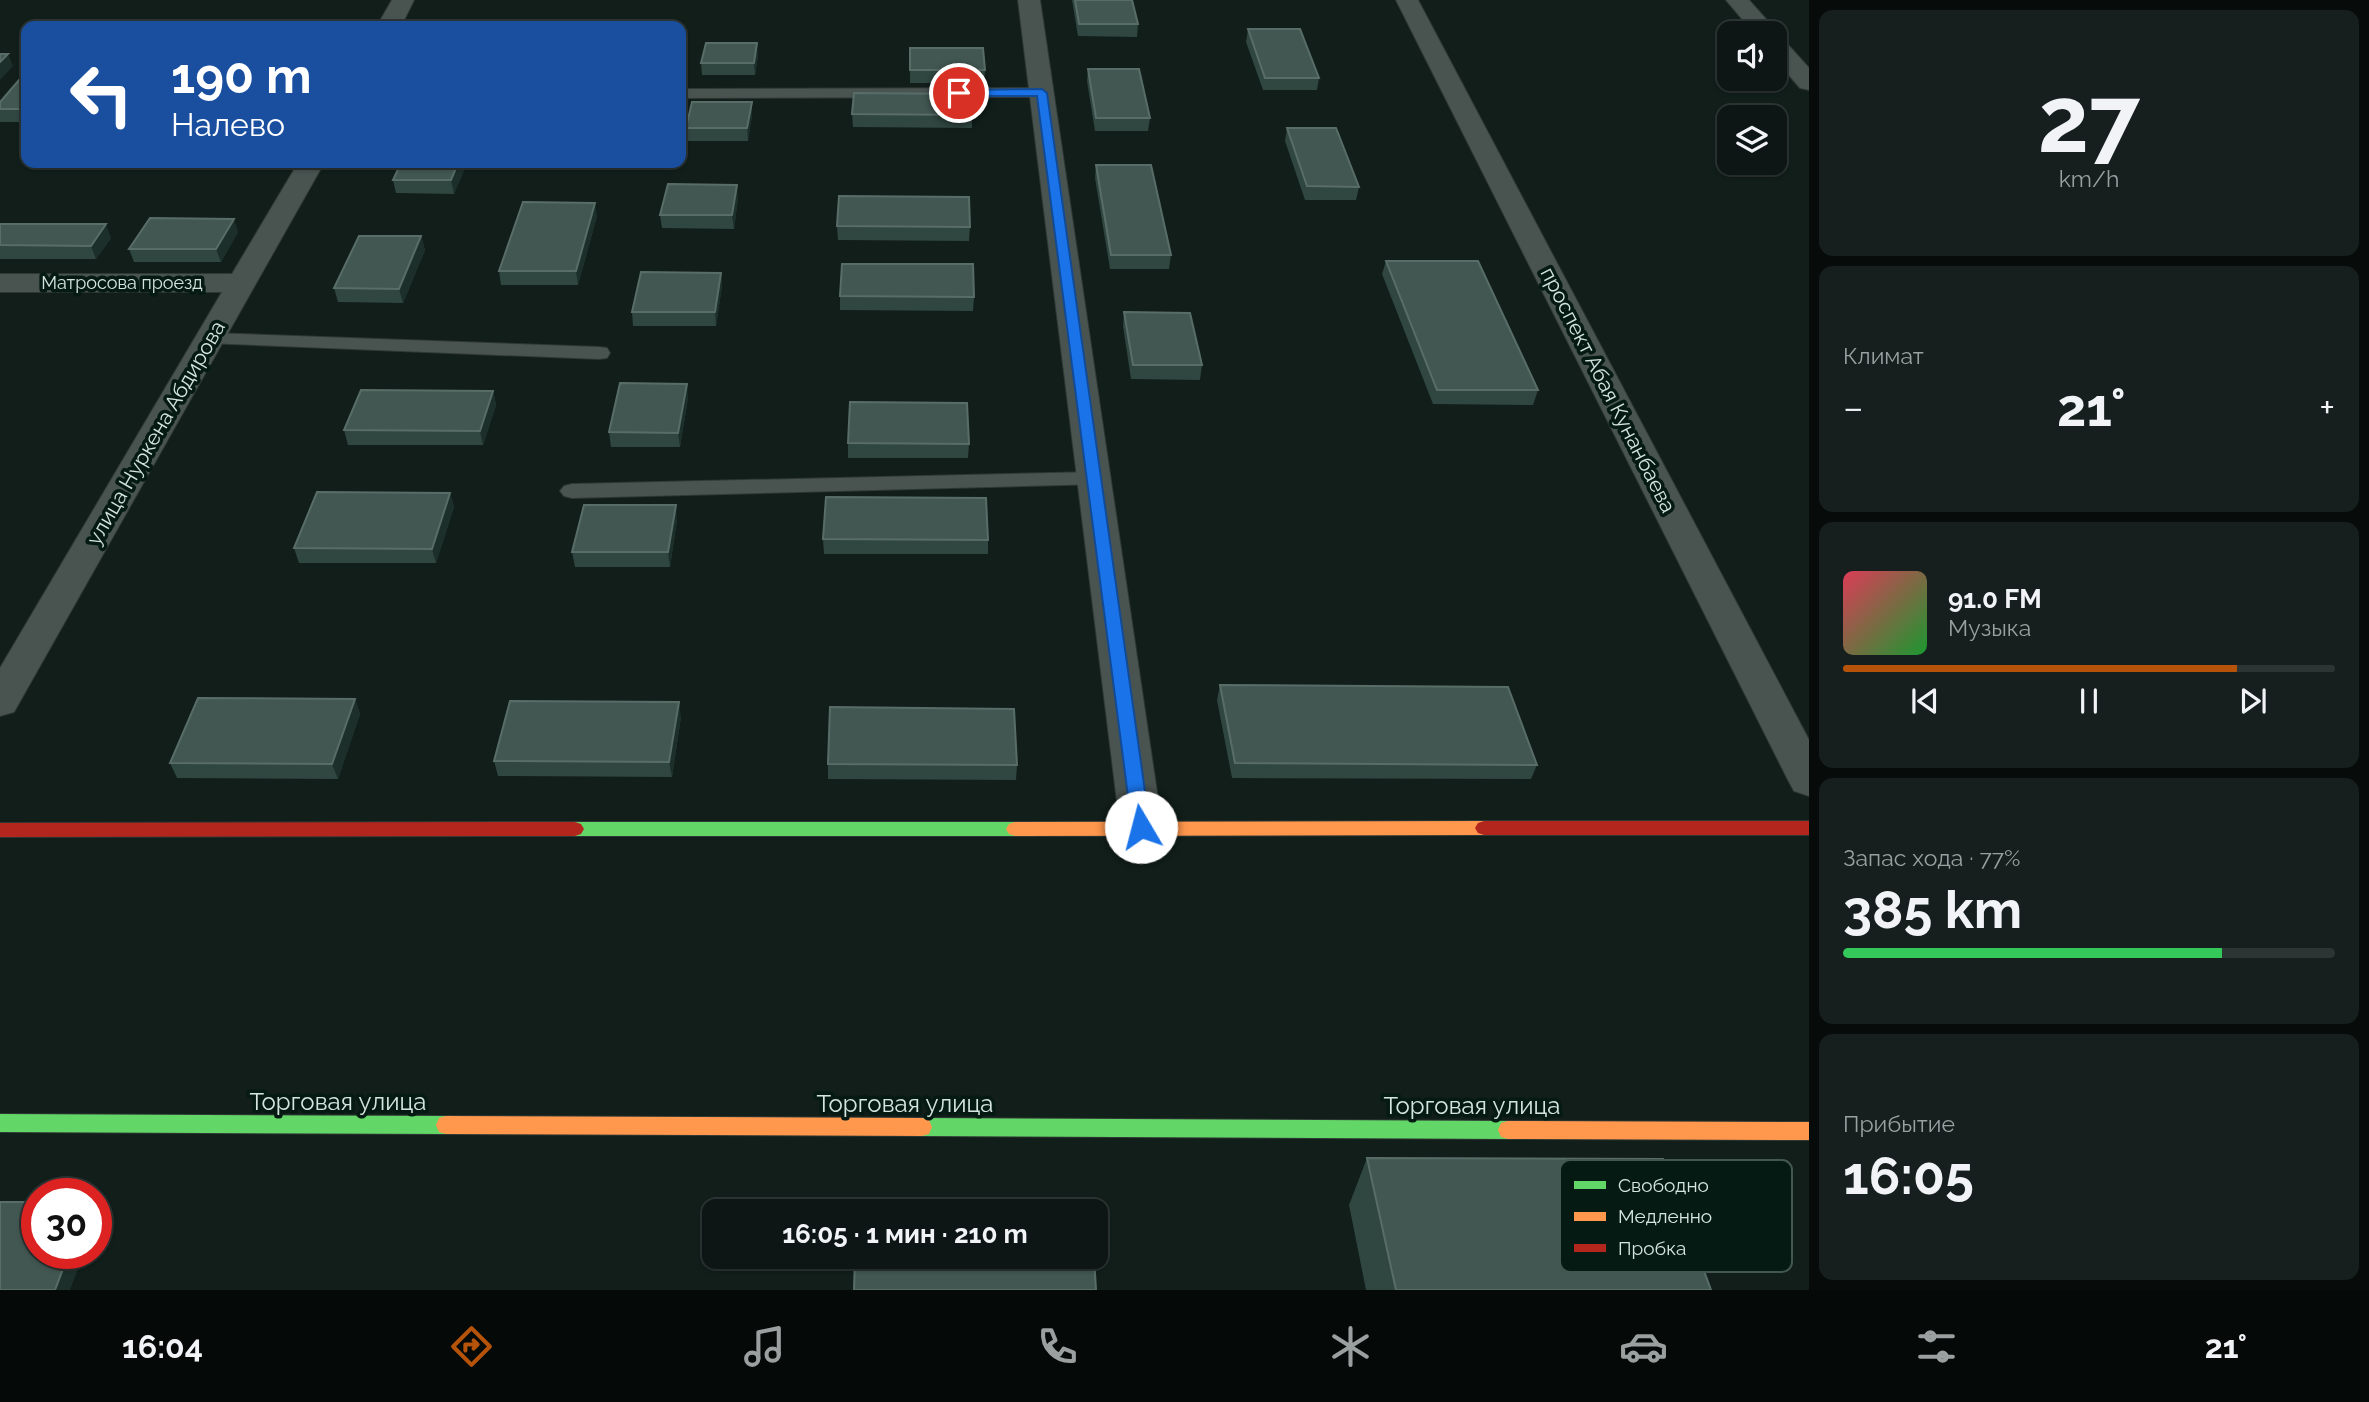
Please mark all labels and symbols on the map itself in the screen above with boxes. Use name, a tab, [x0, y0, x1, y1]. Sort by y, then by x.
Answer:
pin	[929, 63, 989, 123]
street label: проспект Абая Кунанбаева	[1536, 263, 1681, 517]
street label: Матросова проезд	[41, 272, 203, 293]
street label: улица Нуркена Абдирова	[81, 316, 230, 549]
position arrow	[1104, 790, 1178, 864]
street label: Торговая улица	[250, 1087, 426, 1116]
street label: Торговая улица	[817, 1089, 993, 1118]
street label: Торговая улица	[1384, 1091, 1560, 1120]
legend	[1560, 1160, 1792, 1272]
text: Свободно	[1618, 1174, 1709, 1196]
speed limit sign: 30	[21, 1178, 112, 1269]
text: Медленно	[1618, 1205, 1712, 1227]
text: Пробка	[1618, 1237, 1686, 1259]

